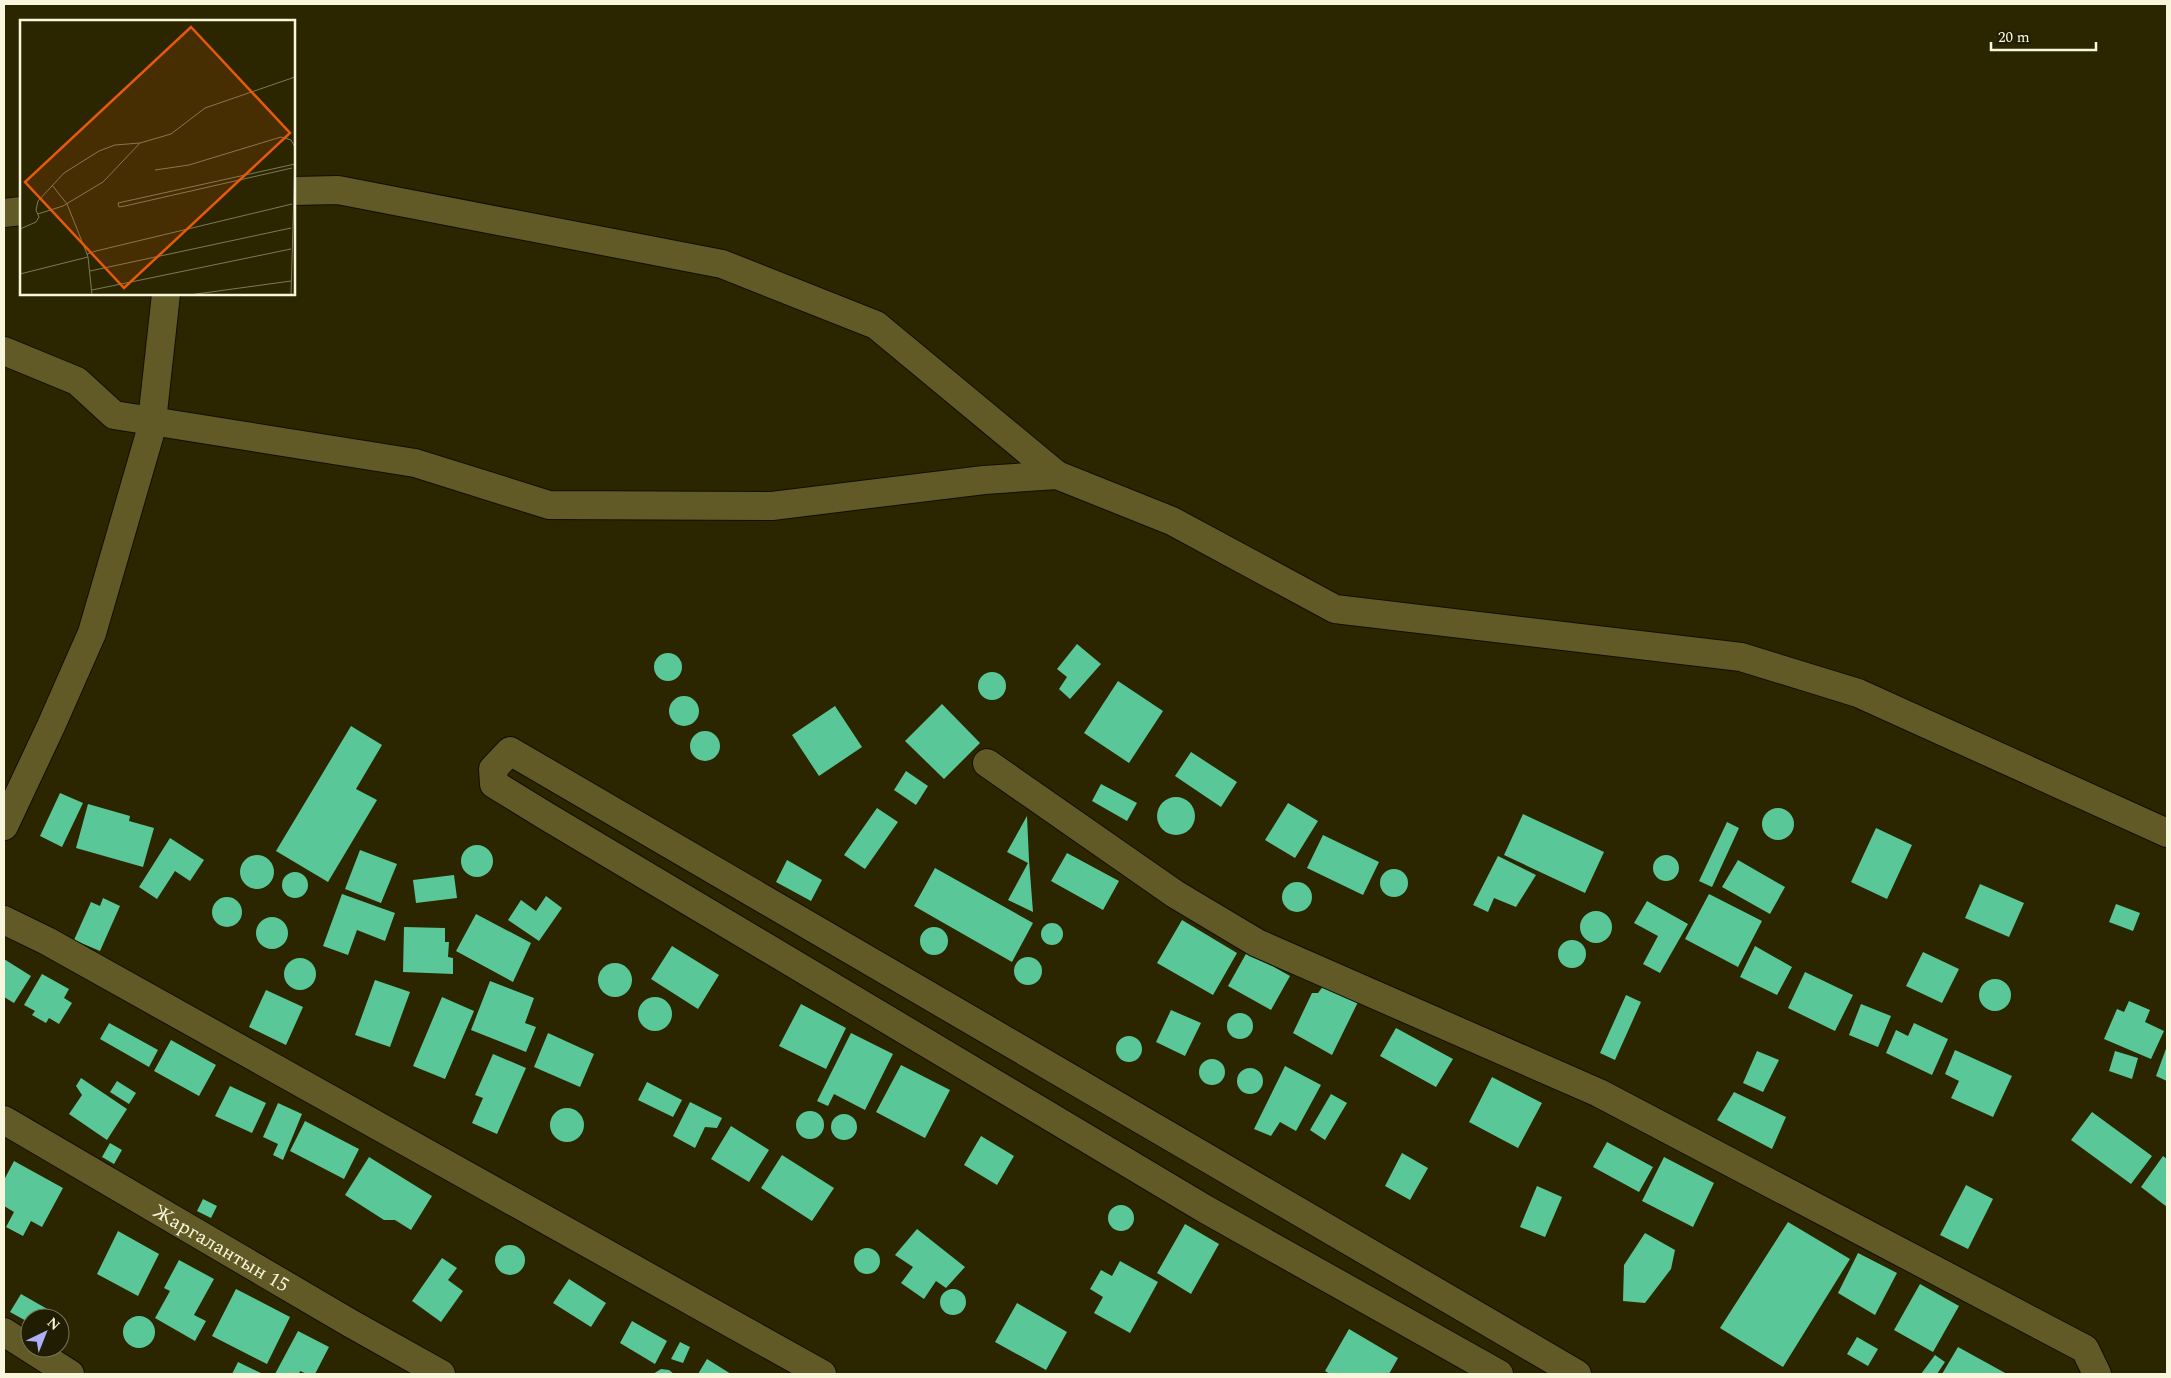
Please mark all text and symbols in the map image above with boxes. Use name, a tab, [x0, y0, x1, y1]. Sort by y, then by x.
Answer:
inset map	[20, 20, 295, 295]
scale bar	[1991, 20, 2096, 52]
text: 20 m	[1998, 26, 2030, 49]
street label: Жаргалантын 15	[147, 1197, 295, 1300]
north arrow	[20, 1308, 70, 1358]
text: N	[42, 1312, 65, 1335]

